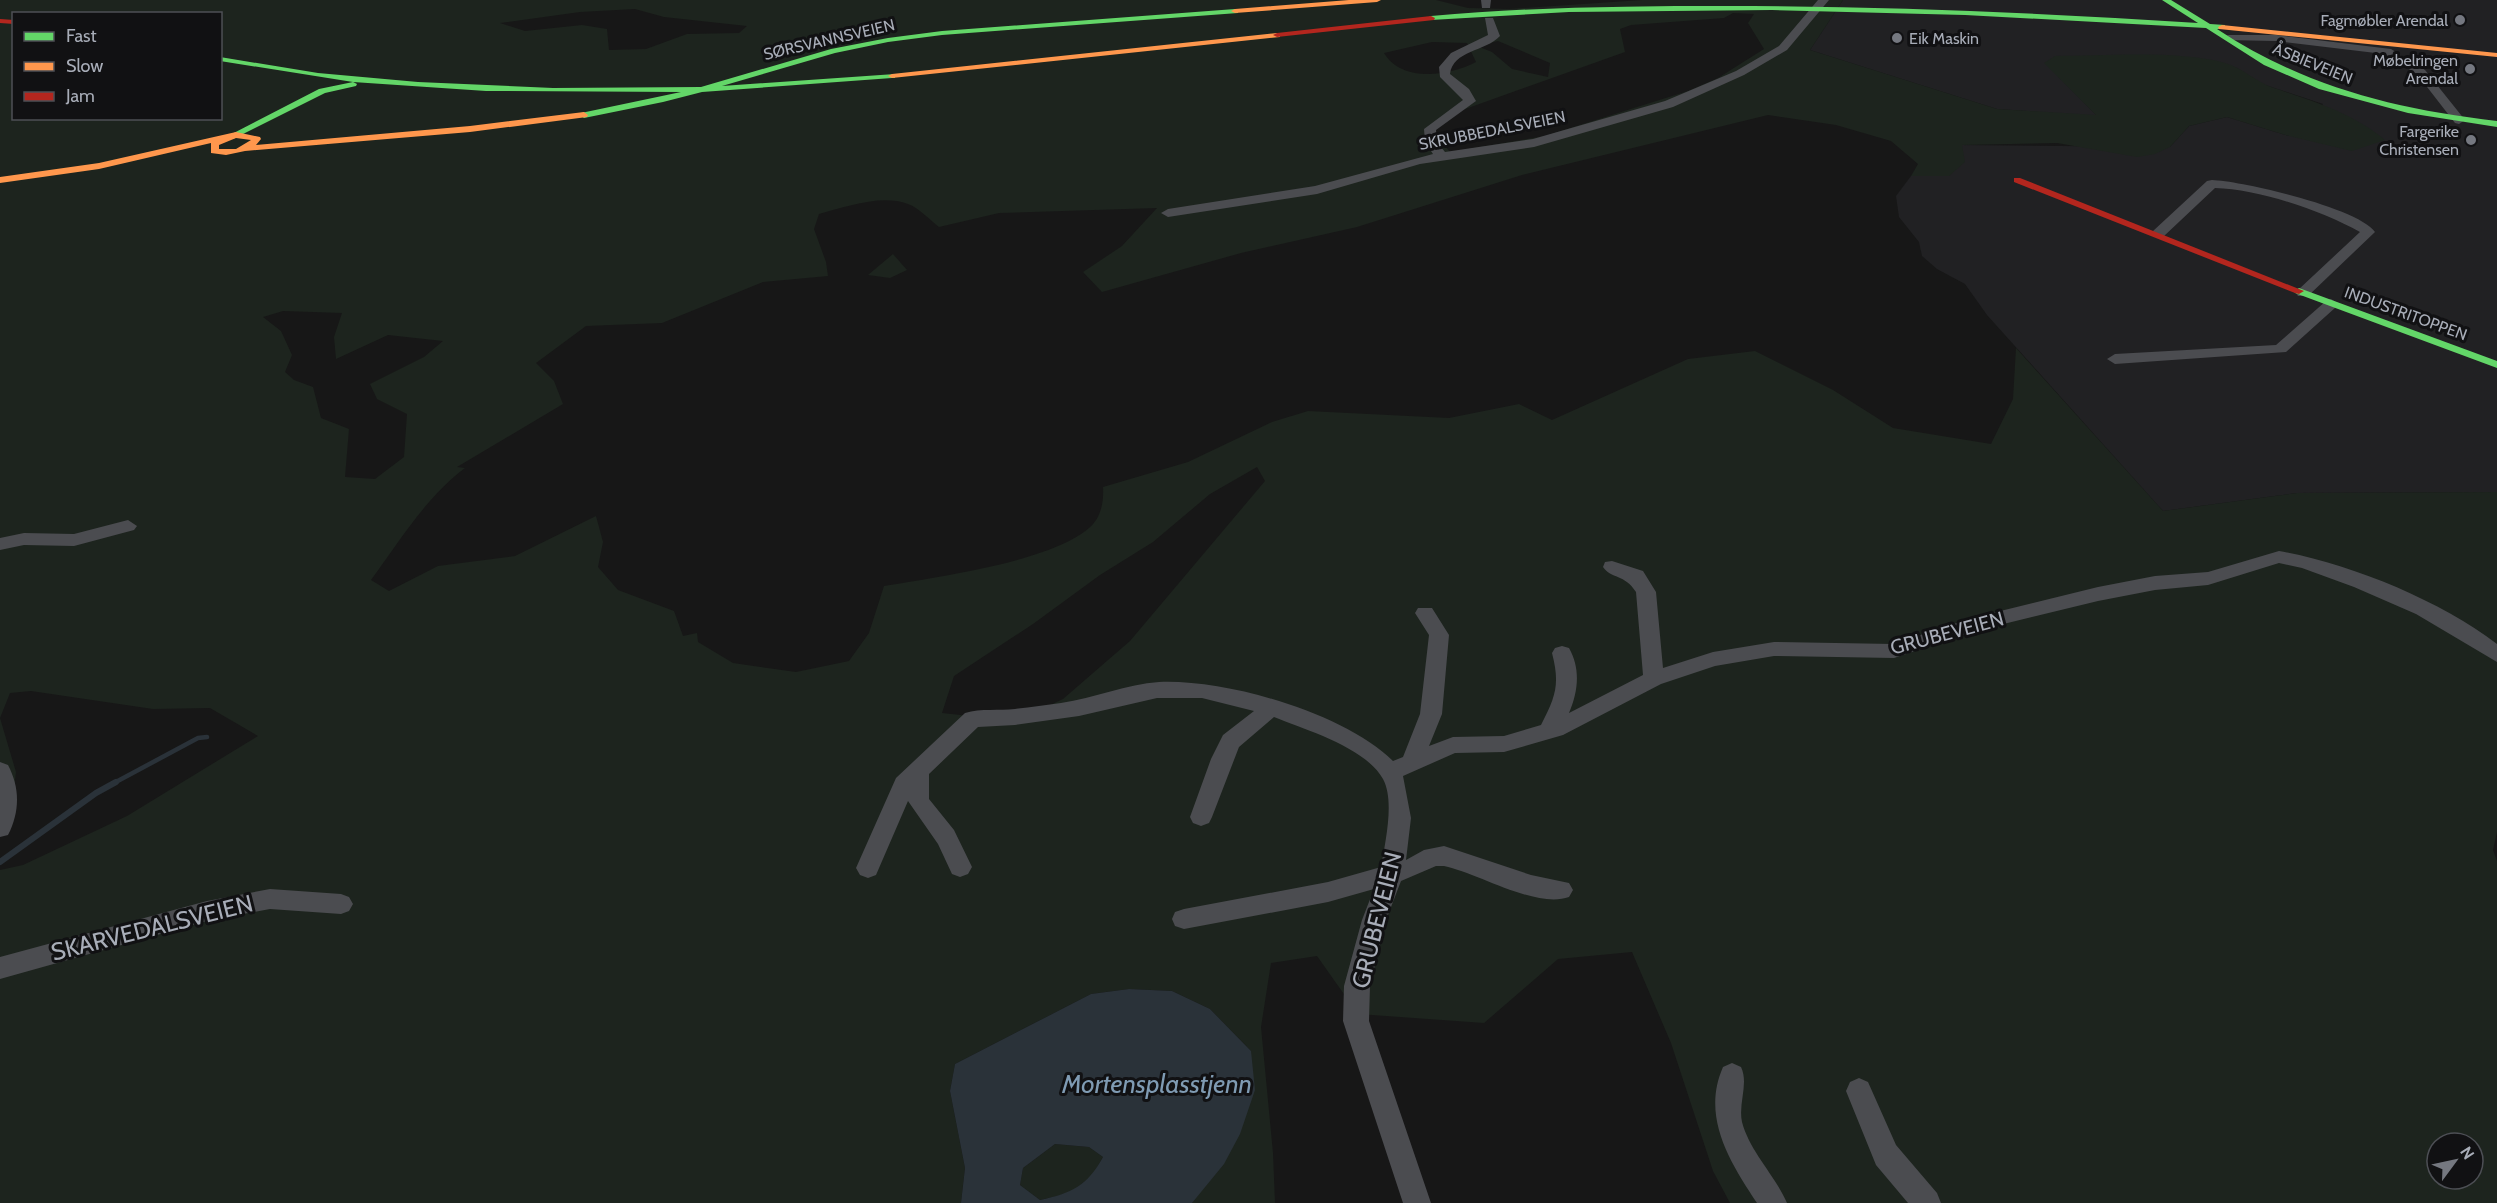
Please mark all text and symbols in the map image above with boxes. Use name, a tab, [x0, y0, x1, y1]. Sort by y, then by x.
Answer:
place label: Fagmøbler Arendal	[2320, 11, 2448, 30]
legend	[12, 12, 222, 120]
marker: Fagmøbler Arendal	[2453, 13, 2467, 27]
street label: SØRSVANNSVEIEN	[762, 15, 897, 64]
text: Fast	[66, 25, 97, 47]
place label: Eik Maskin	[1909, 29, 1979, 48]
marker: Eik Maskin	[1890, 31, 1904, 45]
street label: ÅSBIEVEIEN	[2270, 39, 2356, 88]
place label: Møbelringen Arendal	[2373, 51, 2458, 88]
text: Slow	[66, 55, 103, 77]
marker: Møbelringen Arendal	[2463, 62, 2477, 76]
text: Jam	[65, 85, 95, 107]
street label: SKRUBBEDALSVEIEN	[1417, 107, 1567, 154]
place label: Fargerike Christensen	[2379, 122, 2459, 159]
marker: Fargerike Christensen	[2464, 133, 2478, 147]
street label: INDUSTRITOPPEN	[2342, 282, 2470, 344]
street label: GRUBEVEIEN	[1888, 606, 2006, 660]
street label: GRUBEVEIEN	[1346, 849, 1408, 991]
street label: SKARVEDALSVEIEN	[48, 888, 256, 967]
water label: Mortensplasstjenn	[1061, 1068, 1252, 1100]
north arrow	[2425, 1131, 2485, 1191]
text: N	[2456, 1143, 2478, 1163]

